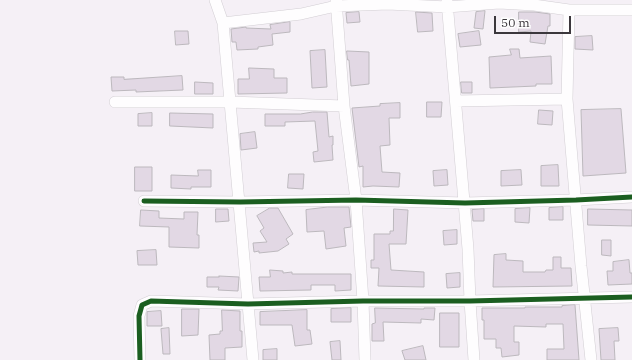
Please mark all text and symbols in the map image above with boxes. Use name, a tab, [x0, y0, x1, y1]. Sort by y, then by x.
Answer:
scale bar	[496, 8, 573, 34]
text: 50 m	[501, 15, 530, 30]

